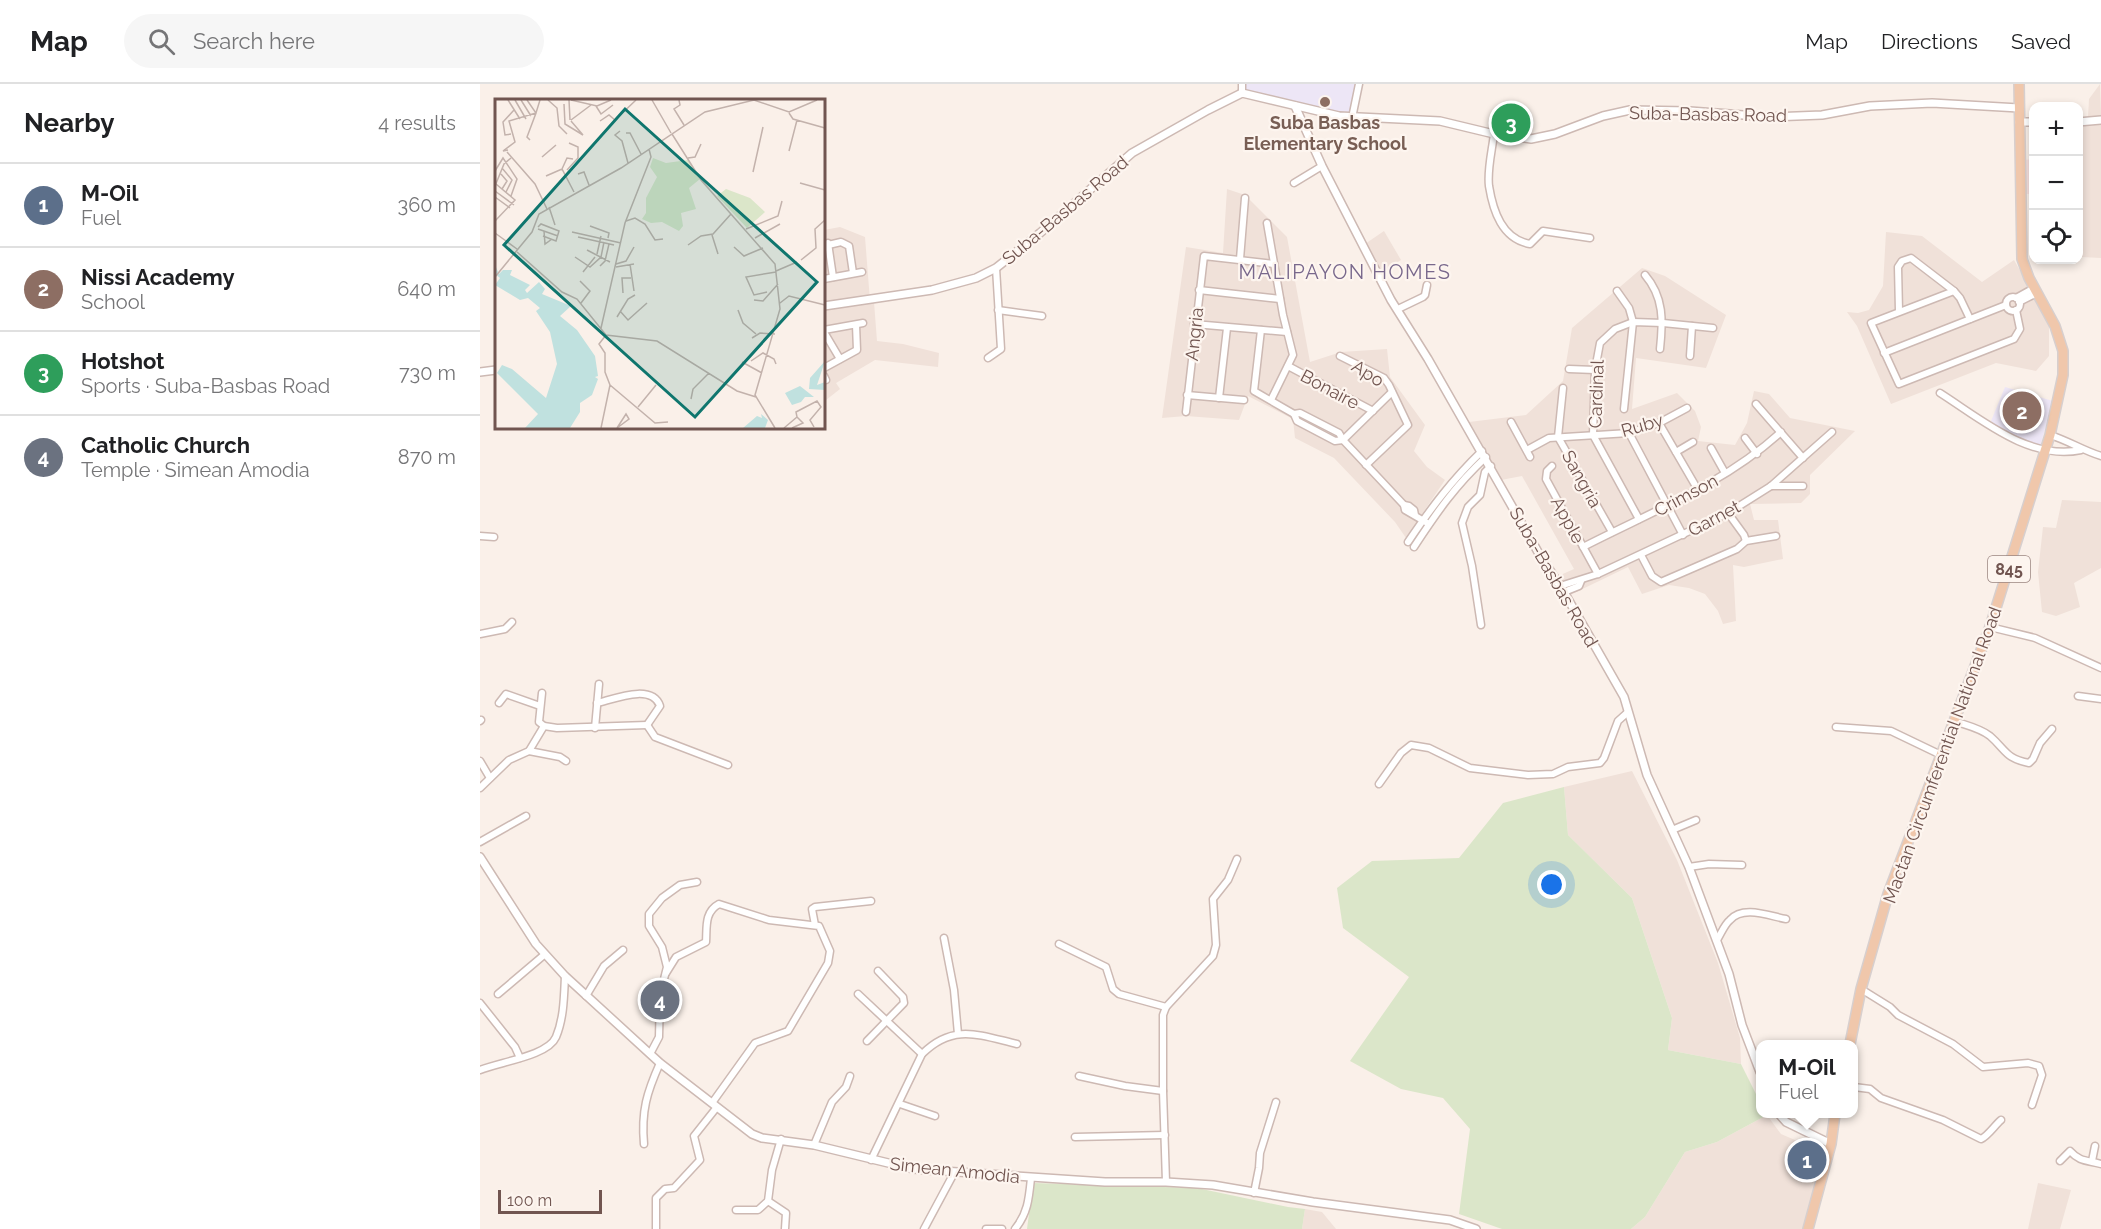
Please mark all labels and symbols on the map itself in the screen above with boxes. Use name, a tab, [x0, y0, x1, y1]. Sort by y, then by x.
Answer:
marker: Suba Basbas Elementary School	[1318, 95, 1332, 109]
inset map	[495, 99, 825, 429]
pin: 3	[1492, 100, 1530, 146]
street label: Suba-Basbas Road	[1629, 102, 1787, 126]
place label: Suba Basbas Elementary School	[1243, 112, 1407, 154]
street label: Suba-Basbas Road	[998, 151, 1132, 269]
district label: MALIPAYON HOMES	[1239, 260, 1451, 284]
street label: Angria	[1181, 306, 1207, 362]
street label: Apo	[1348, 355, 1388, 391]
street label: Cardinal	[1584, 359, 1608, 429]
street label: Bonaire	[1297, 365, 1363, 413]
pin: 2	[2002, 388, 2042, 434]
street label: Ruby	[1619, 409, 1666, 441]
street label: Sangria	[1558, 447, 1606, 511]
street label: Crimson	[1651, 470, 1721, 520]
street label: Apple	[1547, 493, 1589, 547]
street label: Garnet	[1684, 496, 1744, 540]
street label: Suba-Basbas Road	[1505, 503, 1603, 651]
road number: 845	[1988, 556, 2030, 582]
street label: Mactan Circumferential National Road	[1878, 604, 2006, 906]
your location	[1537, 870, 1566, 899]
pin: 4	[640, 978, 680, 1022]
pin: 1	[1788, 1138, 1826, 1182]
street label: Simean Amodia	[889, 1153, 1021, 1187]
scale bar	[498, 1187, 602, 1214]

